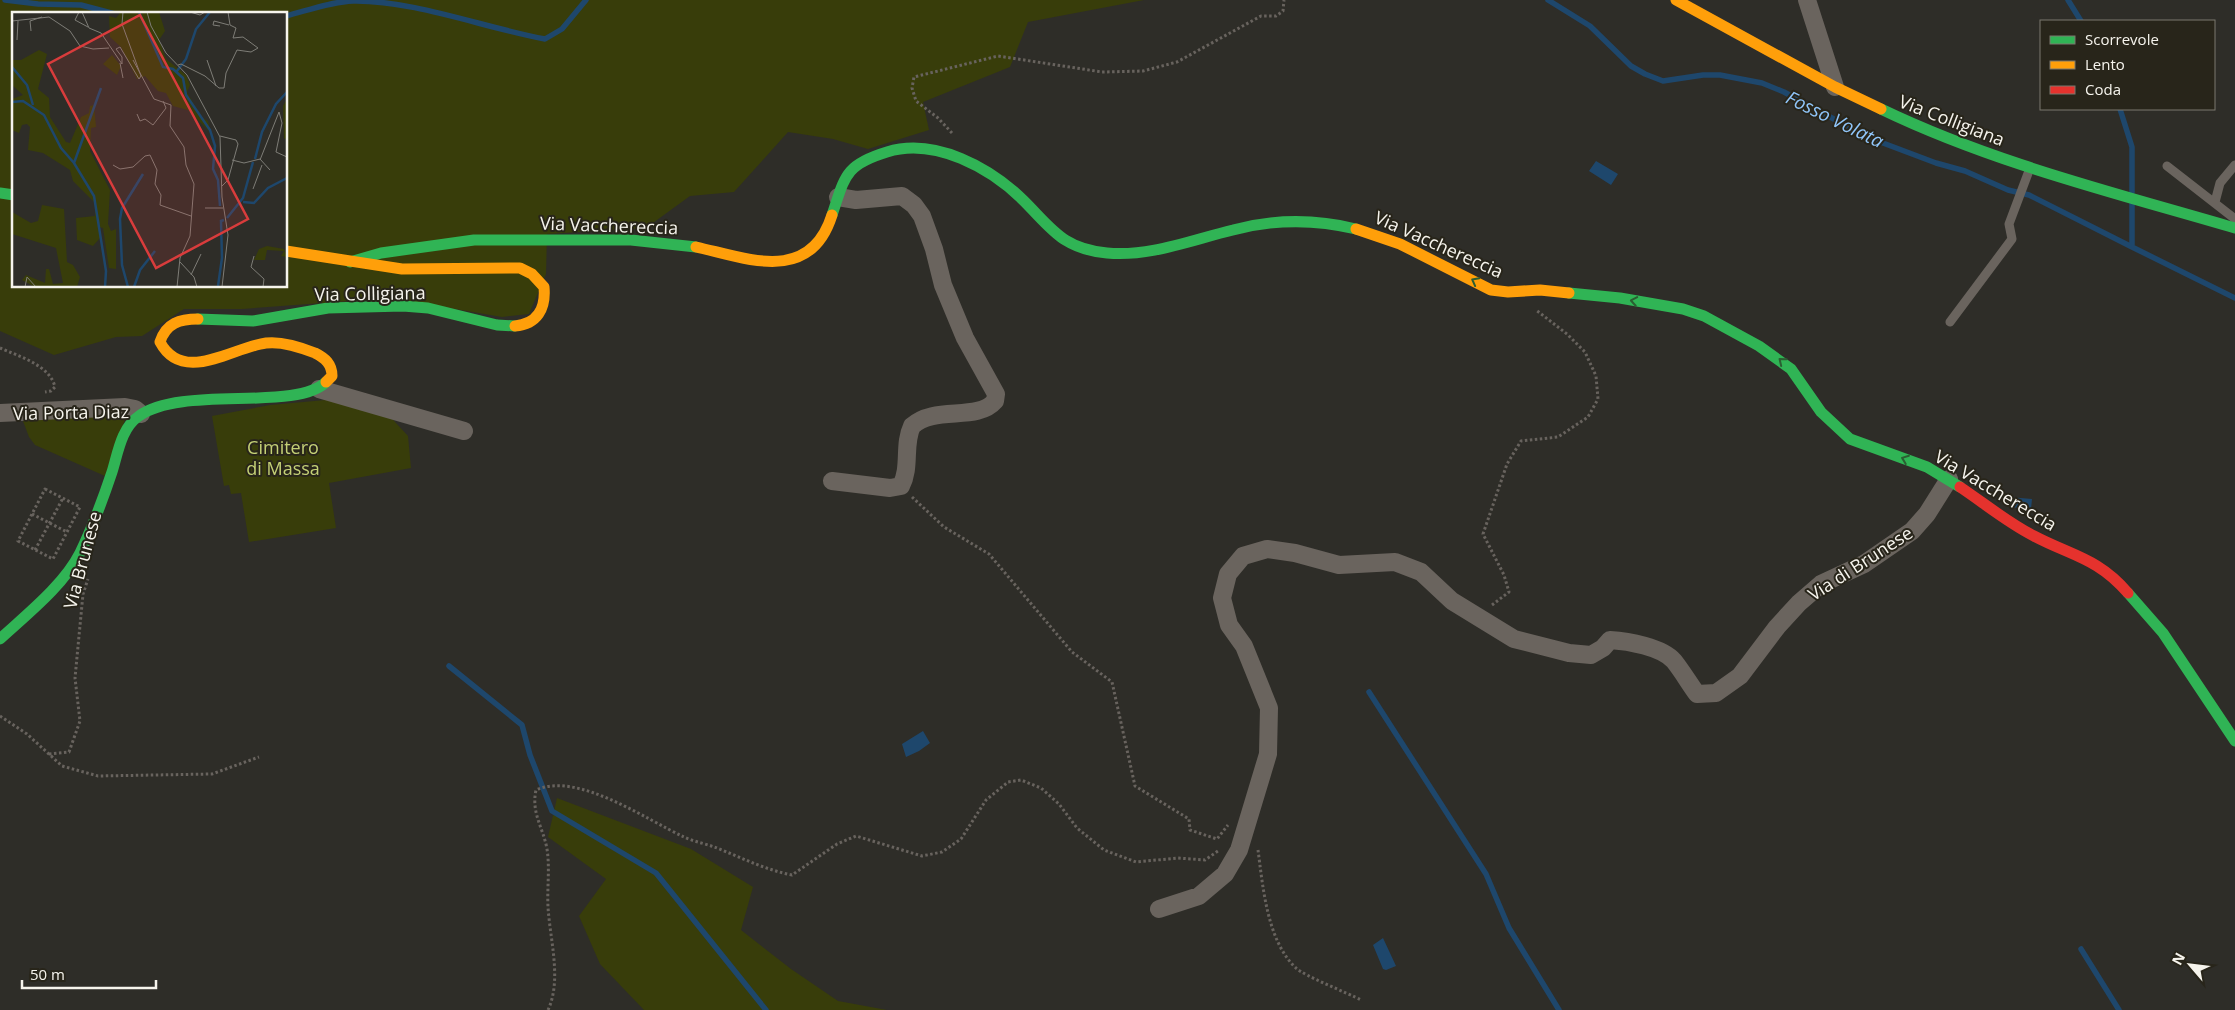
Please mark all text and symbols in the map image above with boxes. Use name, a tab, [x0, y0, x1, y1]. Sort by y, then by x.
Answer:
inset map	[12, 12, 288, 288]
legend	[2040, 20, 2215, 110]
text: Scorrevole	[2085, 29, 2159, 49]
text: Lento	[2085, 54, 2125, 74]
text: Coda	[2085, 79, 2121, 99]
water label: Fosso Volata	[1782, 84, 1888, 154]
street label: Via Colligiana	[1896, 89, 2008, 151]
street label: Via Vacchereccia	[1371, 205, 1507, 283]
street label: Via Vacchereccia	[539, 211, 679, 239]
one-way arrow	[1471, 277, 1480, 287]
street label: Via Colligiana	[314, 280, 426, 306]
one-way arrow	[1630, 296, 1638, 306]
one-way arrow	[1779, 359, 1788, 367]
street label: Via Porta Diaz	[13, 399, 129, 425]
park label: Cimitero di Massa	[246, 435, 320, 480]
street label: Via Vacchereccia	[1931, 444, 2061, 536]
one-way arrow	[1901, 455, 1910, 465]
street label: Via Brunese	[57, 509, 107, 611]
street label: Via di Brunese	[1803, 520, 1917, 606]
north arrow	[2165, 940, 2215, 990]
text: N	[2167, 949, 2189, 968]
scale bar	[22, 958, 156, 990]
text: 50 m	[30, 964, 65, 984]

